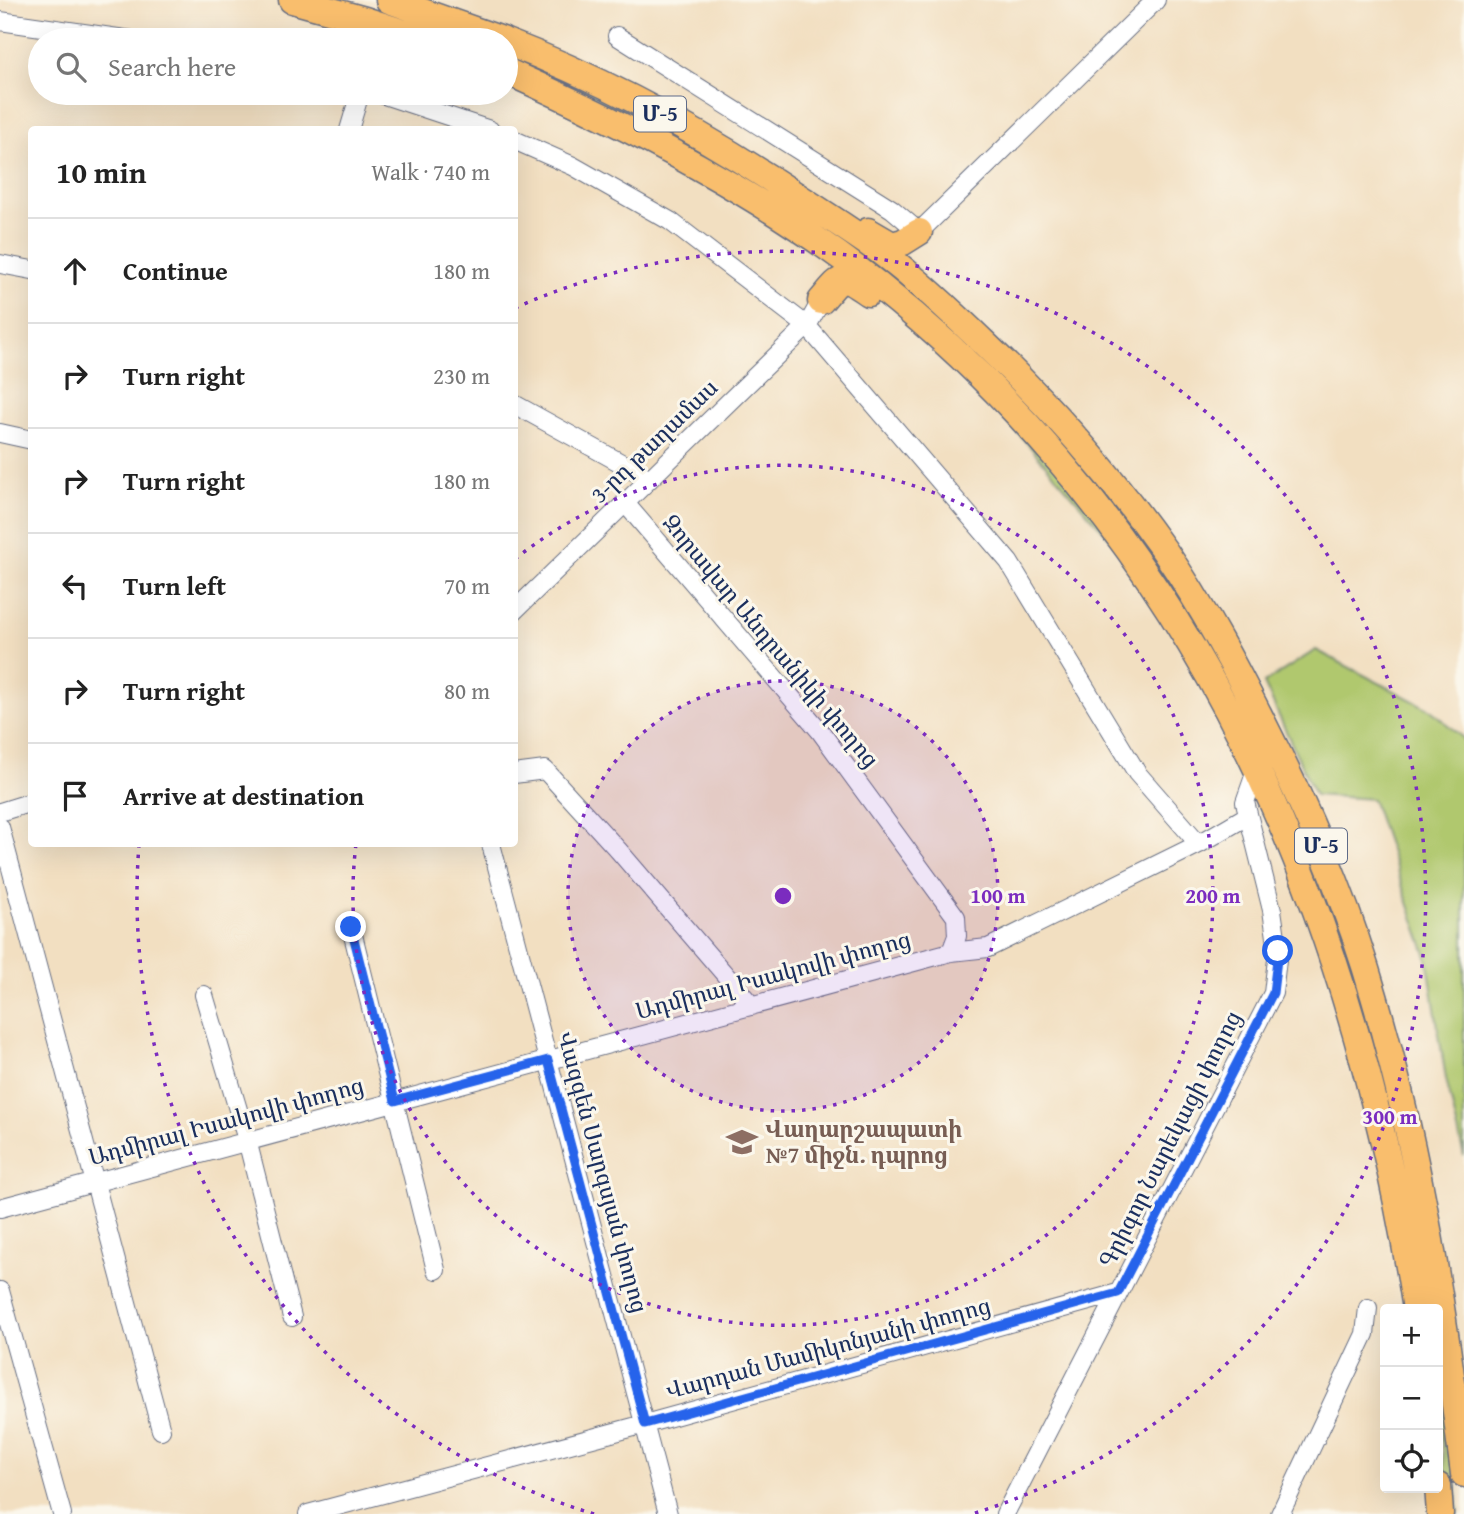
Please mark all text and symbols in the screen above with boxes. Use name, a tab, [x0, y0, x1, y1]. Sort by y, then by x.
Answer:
search box	[28, 28, 518, 105]
text: Search here	[108, 47, 236, 86]
icon: search	[52, 48, 90, 86]
road number: Մ-5	[634, 96, 686, 132]
text: 10 min	[56, 150, 146, 194]
text: Walk · 740 m	[371, 155, 490, 188]
text: Continue	[123, 251, 228, 290]
icon: ahead	[56, 252, 94, 290]
text: 180 m	[433, 254, 490, 287]
text: Turn right	[123, 356, 245, 395]
icon: right	[56, 357, 94, 395]
text: 230 m	[433, 359, 490, 392]
street label: 3-րդ թաղամաս	[583, 371, 725, 510]
text: Turn right	[123, 461, 245, 500]
icon: right	[56, 462, 94, 500]
text: 180 m	[433, 464, 490, 497]
street label: Զորավար Անդրանիկի փողոց	[655, 507, 887, 774]
text: Turn left	[123, 566, 226, 605]
icon: left	[56, 567, 94, 605]
text: 70 m	[444, 569, 490, 602]
text: Turn right	[123, 671, 245, 710]
icon: right	[56, 672, 94, 710]
text: 80 m	[444, 674, 490, 707]
text: Arrive at destination	[123, 776, 364, 815]
icon: arrive	[56, 777, 94, 815]
road number: Մ-5	[1295, 828, 1347, 864]
text: 100 m	[970, 880, 1026, 911]
text: 200 m	[1185, 880, 1241, 911]
centre of rings	[771, 884, 795, 908]
route end	[335, 911, 366, 942]
street label: Ադմիրալ Իսակովի փողոց	[632, 922, 914, 1027]
route start	[1262, 935, 1293, 966]
street label: Գրիգոր Նարեկացի փողոց	[1090, 1005, 1249, 1273]
street label: Վազգեն Սարգսյան փողոց	[550, 1027, 657, 1316]
street label: Ադմիրալ Իսակովի փողոց	[85, 1068, 367, 1173]
text: 300 m	[1362, 1101, 1418, 1132]
place label: Վաղարշապատի №7 միջն. դպրոց	[765, 1112, 962, 1171]
school or university icon: Վաղարշապատի №7 միջն. դպրոց	[725, 1125, 759, 1159]
street label: Վարդան Մամիկոնյանի փողոց	[662, 1288, 994, 1407]
map controls	[1380, 1304, 1443, 1493]
button: +	[1380, 1304, 1443, 1367]
button: −	[1380, 1367, 1443, 1430]
button: locate	[1380, 1430, 1443, 1493]

